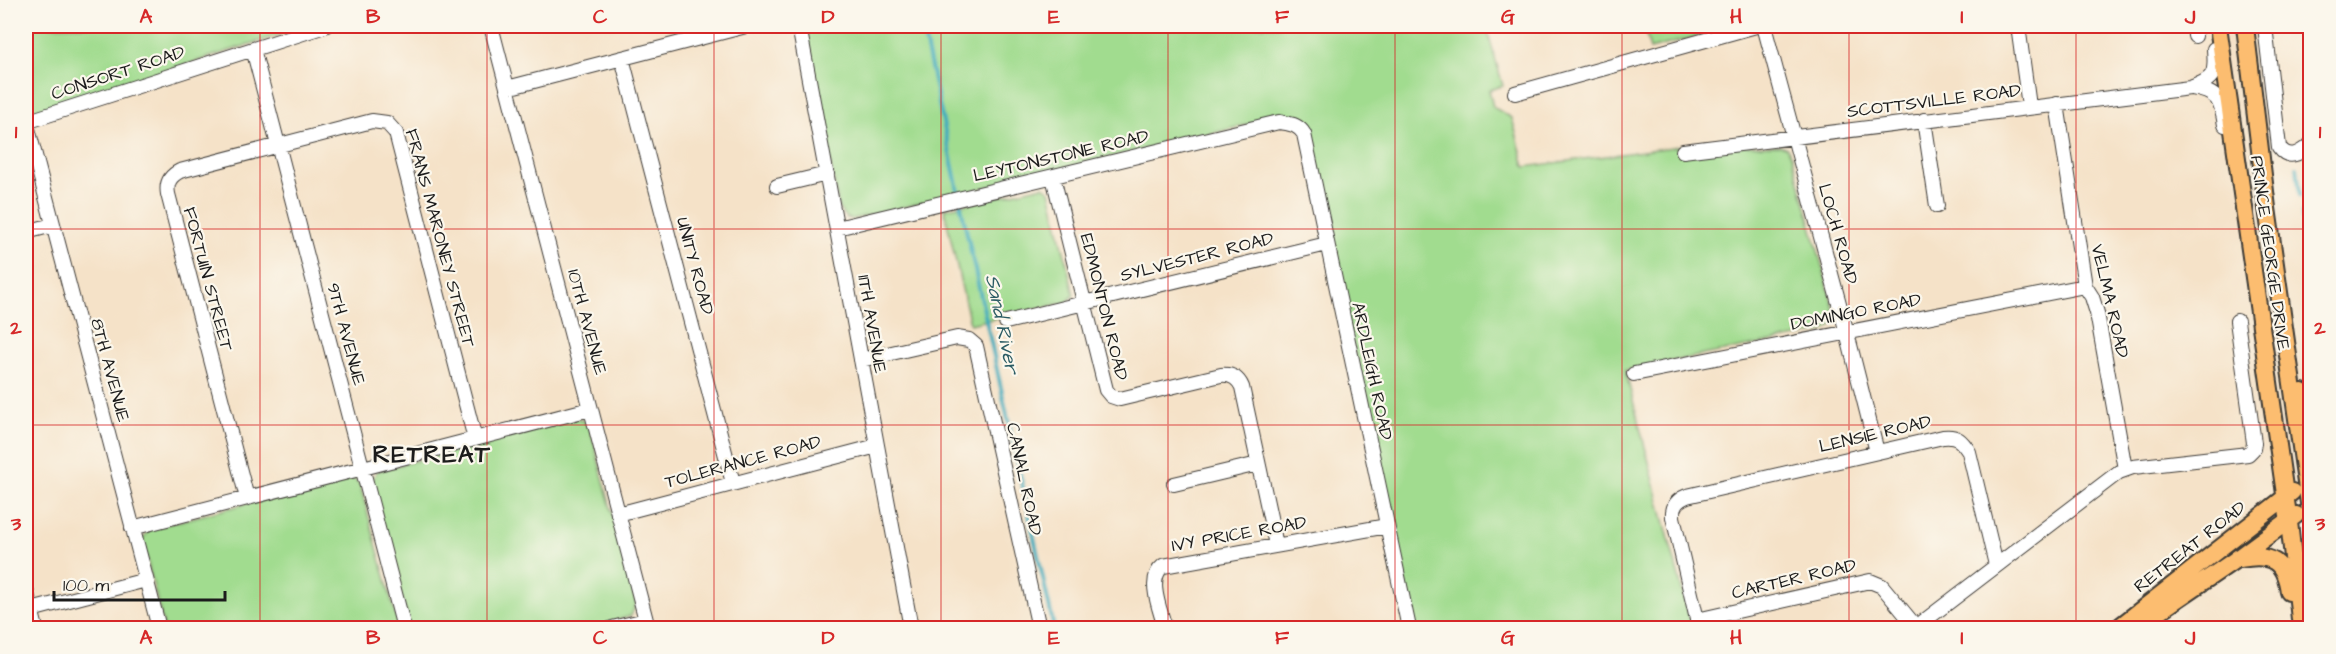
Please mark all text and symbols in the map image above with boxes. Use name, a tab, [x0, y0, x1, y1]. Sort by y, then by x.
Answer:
text: A	[140, 3, 153, 31]
text: B	[366, 3, 381, 31]
text: C	[593, 3, 608, 31]
text: D	[822, 3, 835, 31]
text: E	[1048, 3, 1060, 31]
text: F	[1275, 3, 1290, 31]
text: G	[1501, 3, 1515, 31]
text: H	[1730, 3, 1742, 31]
text: I	[1960, 3, 1964, 31]
text: J	[2184, 3, 2196, 31]
street label: CONSORT ROAD	[48, 40, 188, 106]
street label: SCOTTSVILLE ROAD	[1845, 78, 2023, 124]
text: 1	[15, 118, 18, 146]
text: 1	[2319, 118, 2322, 146]
street label: LEYTONSTONE ROAD	[971, 124, 1152, 188]
street label: FRANS MARONEY STREET	[399, 126, 481, 351]
street label: PRINCE GEORGE DRIVE	[2244, 154, 2296, 352]
street label: LOCH ROAD	[1812, 181, 1864, 287]
street label: FORTUIN STREET	[177, 204, 239, 354]
street label: UNITY ROAD	[670, 214, 720, 318]
street label: SYLVESTER ROAD	[1118, 226, 1277, 288]
street label: EDMONTON ROAD	[1074, 231, 1134, 383]
street label: VELMA ROAD	[2085, 242, 2135, 361]
street label: 10TH AVENUE	[561, 266, 613, 378]
water label: Sand River	[978, 272, 1027, 378]
street label: 11TH AVENUE	[851, 273, 893, 375]
street label: 9TH AVENUE	[320, 280, 372, 388]
street label: DOMINGO ROAD	[1789, 287, 1924, 337]
street label: ARDLEIGH ROAD	[1345, 300, 1399, 443]
text: 2	[9, 314, 22, 342]
text: 2	[2313, 314, 2326, 342]
street label: 8TH AVENUE	[84, 315, 136, 425]
street label: LENSIE ROAD	[1816, 409, 1934, 459]
street label: CANAL ROAD	[1000, 420, 1048, 538]
street label: TOLERANCE ROAD	[662, 429, 824, 495]
district label: RETREAT	[373, 438, 491, 472]
street label: RETREAT ROAD	[2129, 495, 2252, 599]
text: 3	[10, 510, 22, 538]
street label: IVY PRICE ROAD	[1170, 510, 1309, 558]
text: 3	[2314, 510, 2326, 538]
street label: CARTER ROAD	[1729, 552, 1859, 605]
scale bar	[54, 564, 225, 602]
text: 100 m	[63, 573, 109, 598]
text: A	[140, 624, 153, 652]
text: B	[366, 624, 381, 652]
text: C	[593, 624, 608, 652]
text: D	[822, 624, 835, 652]
text: E	[1048, 624, 1060, 652]
text: F	[1275, 624, 1290, 652]
text: G	[1501, 624, 1515, 652]
text: H	[1730, 624, 1742, 652]
text: I	[1960, 624, 1964, 652]
text: J	[2184, 624, 2196, 652]

